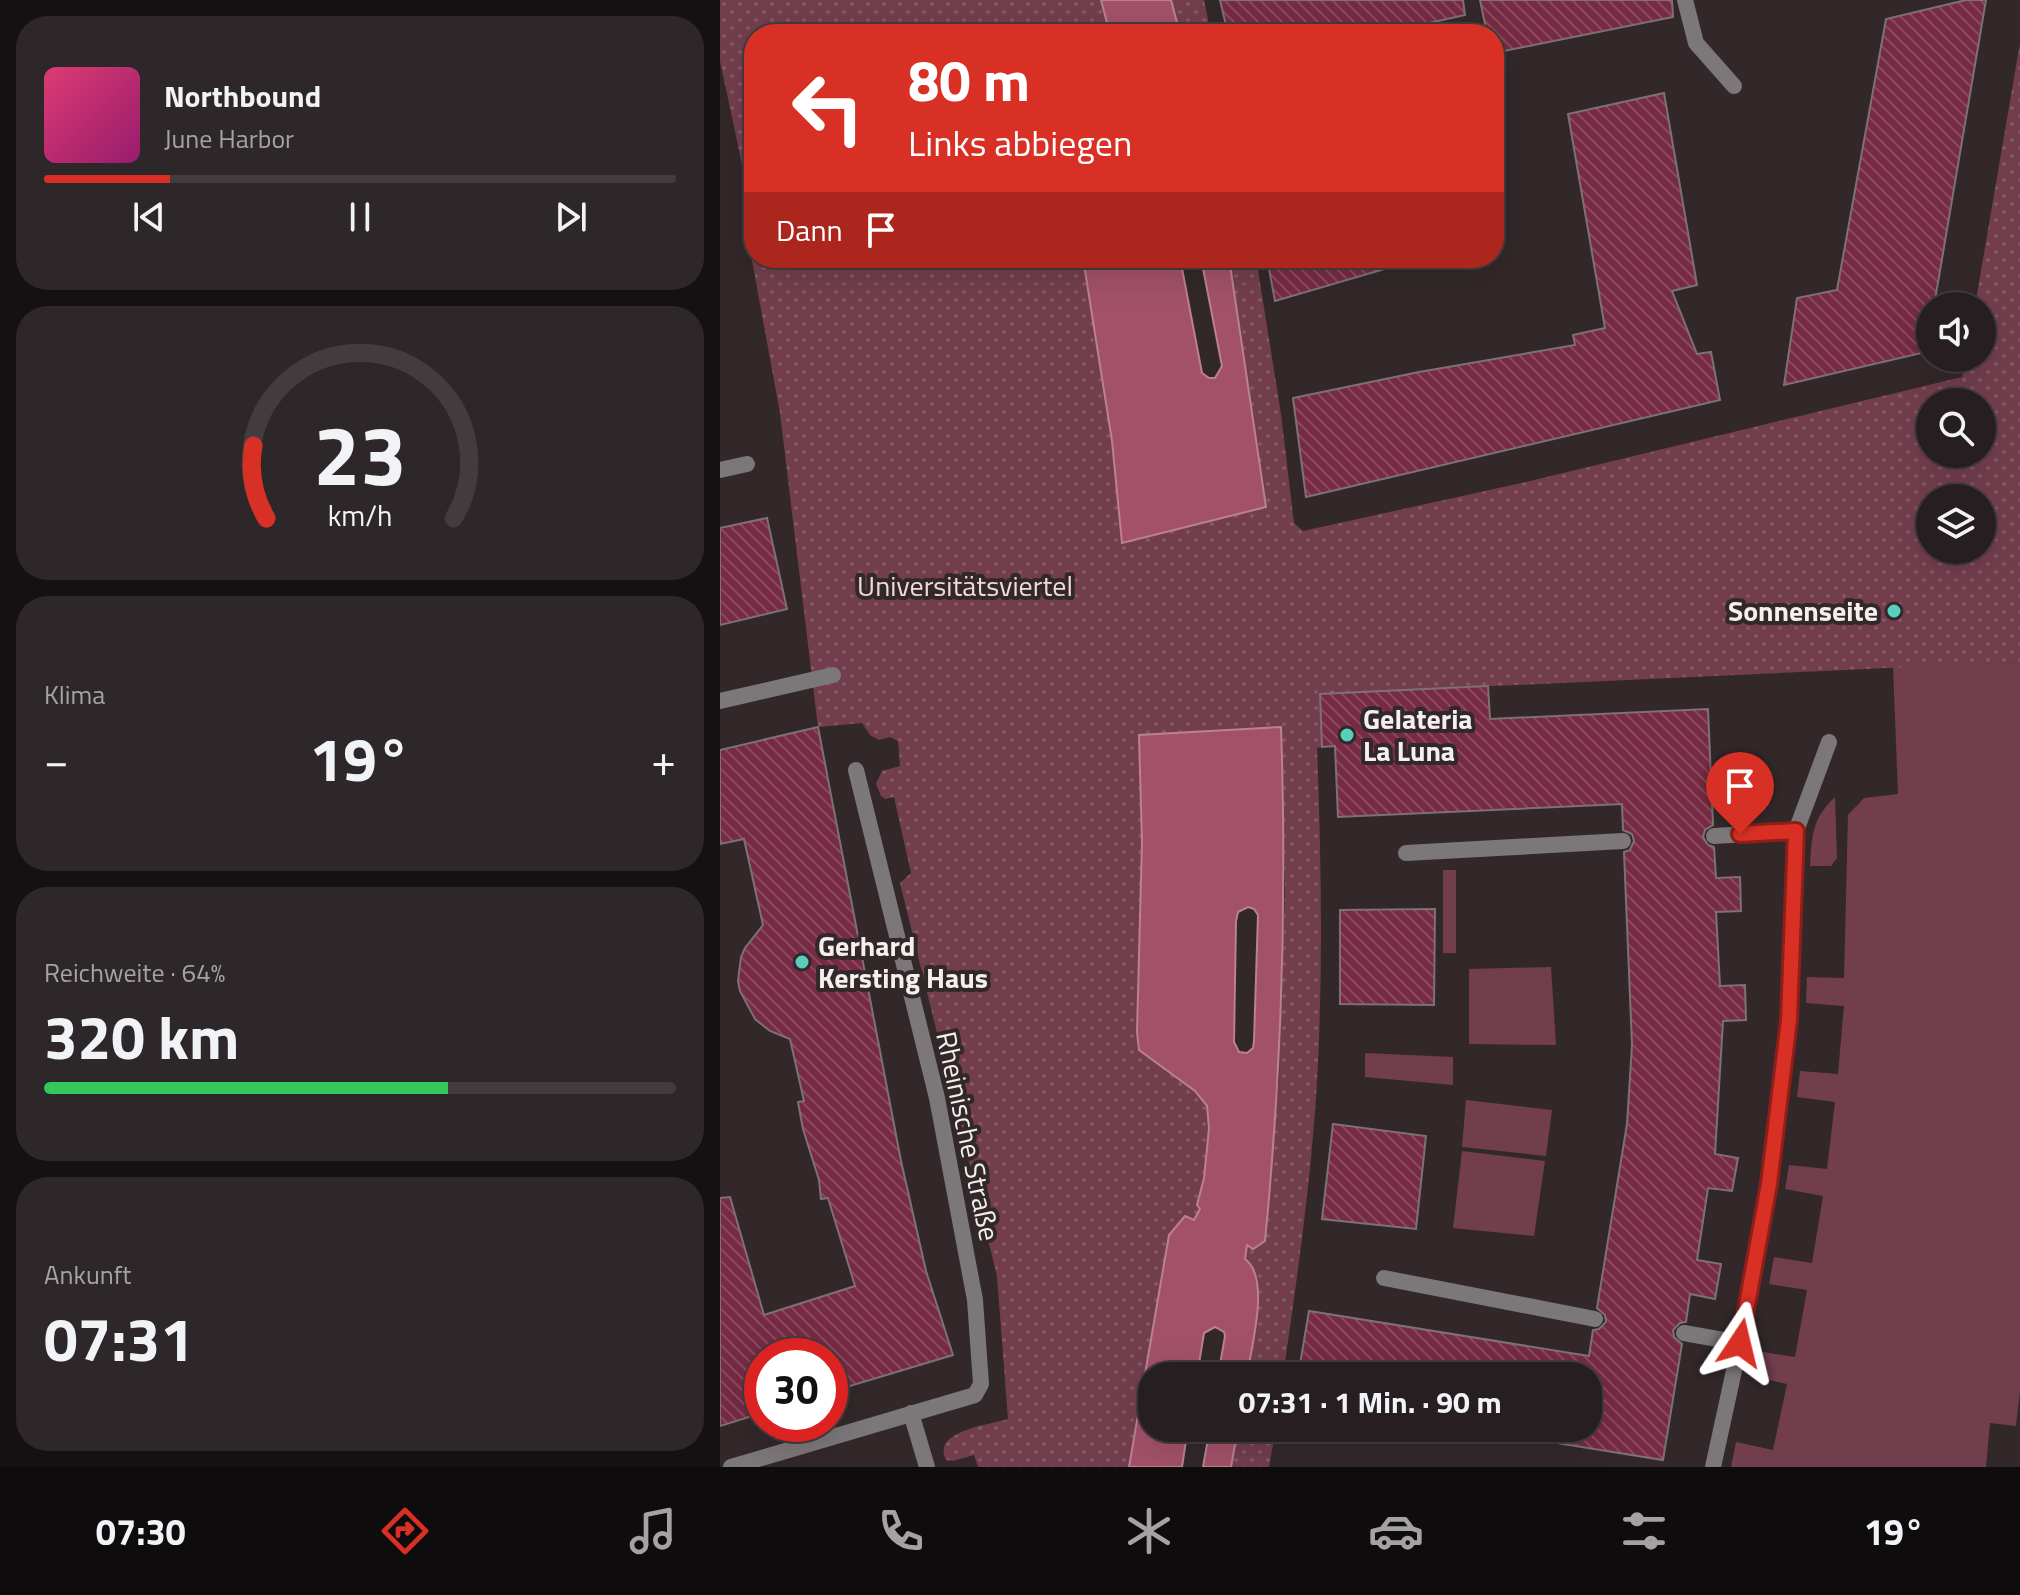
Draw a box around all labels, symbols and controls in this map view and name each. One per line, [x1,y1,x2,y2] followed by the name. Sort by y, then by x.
[908,38,1030,123] text: 80 m
[776,56,880,160] icon: left
[164,73,321,119] text: Northbound
[908,115,1132,170] text: Links abbiegen
[164,119,294,158] text: June Harbor
[127,195,171,239] icon: previous
[338,195,382,239] icon: pause
[549,195,593,239] icon: next
[776,207,843,253] text: Dann
[859,208,903,252] icon: arrive
[1916,292,1996,564] map controls
[1916,292,1996,372] button: sound
[1916,388,1996,468] button: search
[313,391,407,517] text: 23
[1916,484,1996,564] button: layers
[328,494,392,537] text: km/h
[857,564,1073,607] park label: Universitätsviertel
[1728,589,1878,632] place label: Sonnenseite
[1885,602,1903,620] marker: Sonnenseite
[44,675,105,714] text: Klima
[1363,697,1473,772] place label: Gelateria La Luna
[310,713,410,804] text: 19°
[44,726,69,793] text: −
[651,726,676,793] text: +
[1338,726,1356,744] marker: Gelateria La Luna
[1706,752,1774,834] pin
[1718,764,1762,808] icon: arrive
[818,924,988,999] place label: Gerhard Kersting Haus
[44,953,225,992] text: Reichweite · 64%
[793,953,811,971] marker: Gerhard Kersting Haus
[44,991,239,1082] text: 320 km
[925,1027,1012,1245] street label: Rheinische Straße
[44,1255,131,1294] text: Ankunft
[44,1293,194,1384] text: 07:31
[1698,1301,1782,1385] position arrow
[744,1338,848,1442] speed limit sign: 30
[1238,1379,1502,1425] text: 07:31 · 1 Min. · 90 m
[377,1503,433,1559] icon: directions
[625,1503,681,1559] icon: music
[873,1503,929,1559] icon: phone
[1121,1503,1177,1559] icon: climate
[1368,1503,1424,1559] icon: car
[1616,1503,1672,1559] icon: filters
[96,1504,186,1559] text: 07:30
[1864,1504,1924,1559] text: 19°

